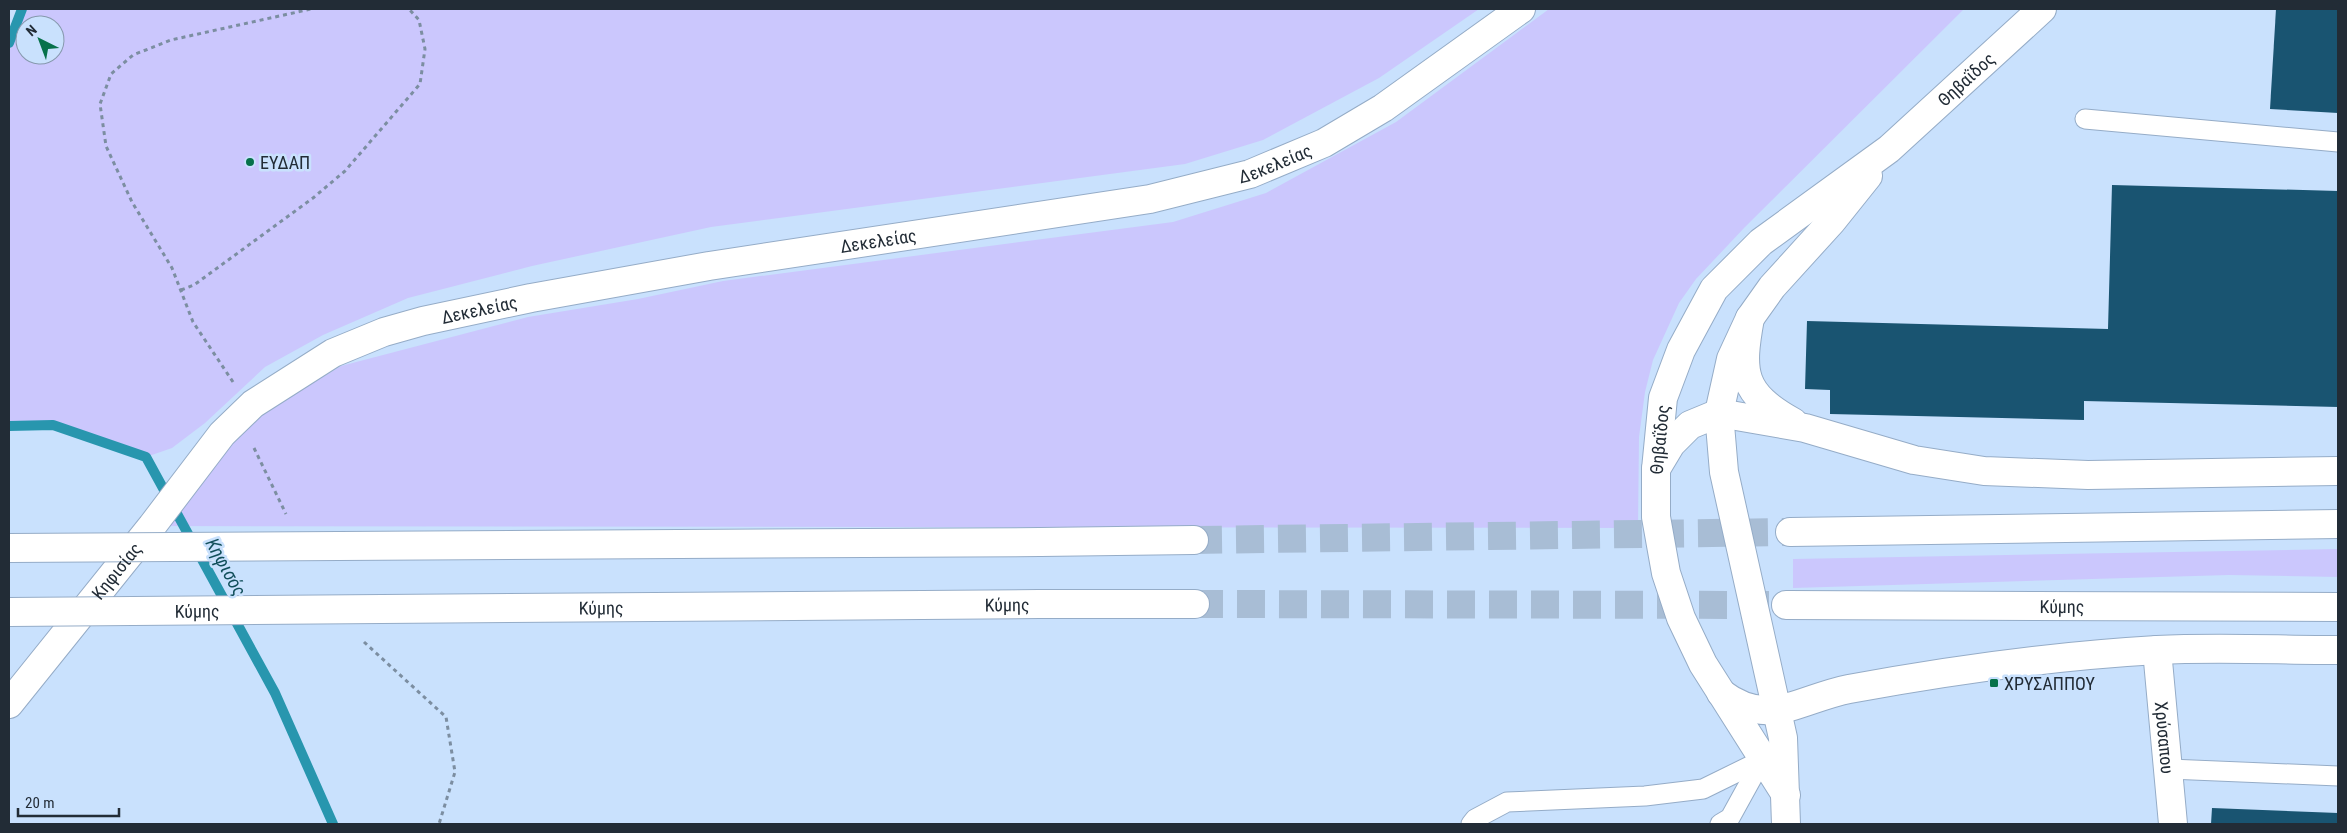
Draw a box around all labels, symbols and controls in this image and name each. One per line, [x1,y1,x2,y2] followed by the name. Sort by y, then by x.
[15,15,65,65] north arrow
[23,22,40,39] text: N
[1933,47,1999,110] street label: Θηβαΐδος
[1236,139,1314,187] street label: Δεκελείας
[260,152,310,173] place label: ΕΥΔΑΠ
[244,156,256,168] marker: ΕΥΔΑΠ
[839,224,918,256] street label: Δεκελείας
[439,291,519,327] street label: Δεκελείας
[1645,404,1673,475] street label: Θηβαΐδος
[201,534,251,600] water label: Κηφισός
[87,538,145,603] street label: Κηφισίας
[985,594,1029,615] street label: Κύμης
[2040,595,2084,617] street label: Κύμης
[579,597,623,618] street label: Κύμης
[175,600,219,621] street label: Κύμης
[2004,673,2096,694] place label: ΧΡΥΣΑΠΠΟΥ
[1988,677,2000,689] marker: ΧΡΥΣΑΠΠΟΥ
[2151,701,2179,775] street label: Χρύσαπου
[18,786,119,818] scale bar
[25,794,55,812] text: 20 m

